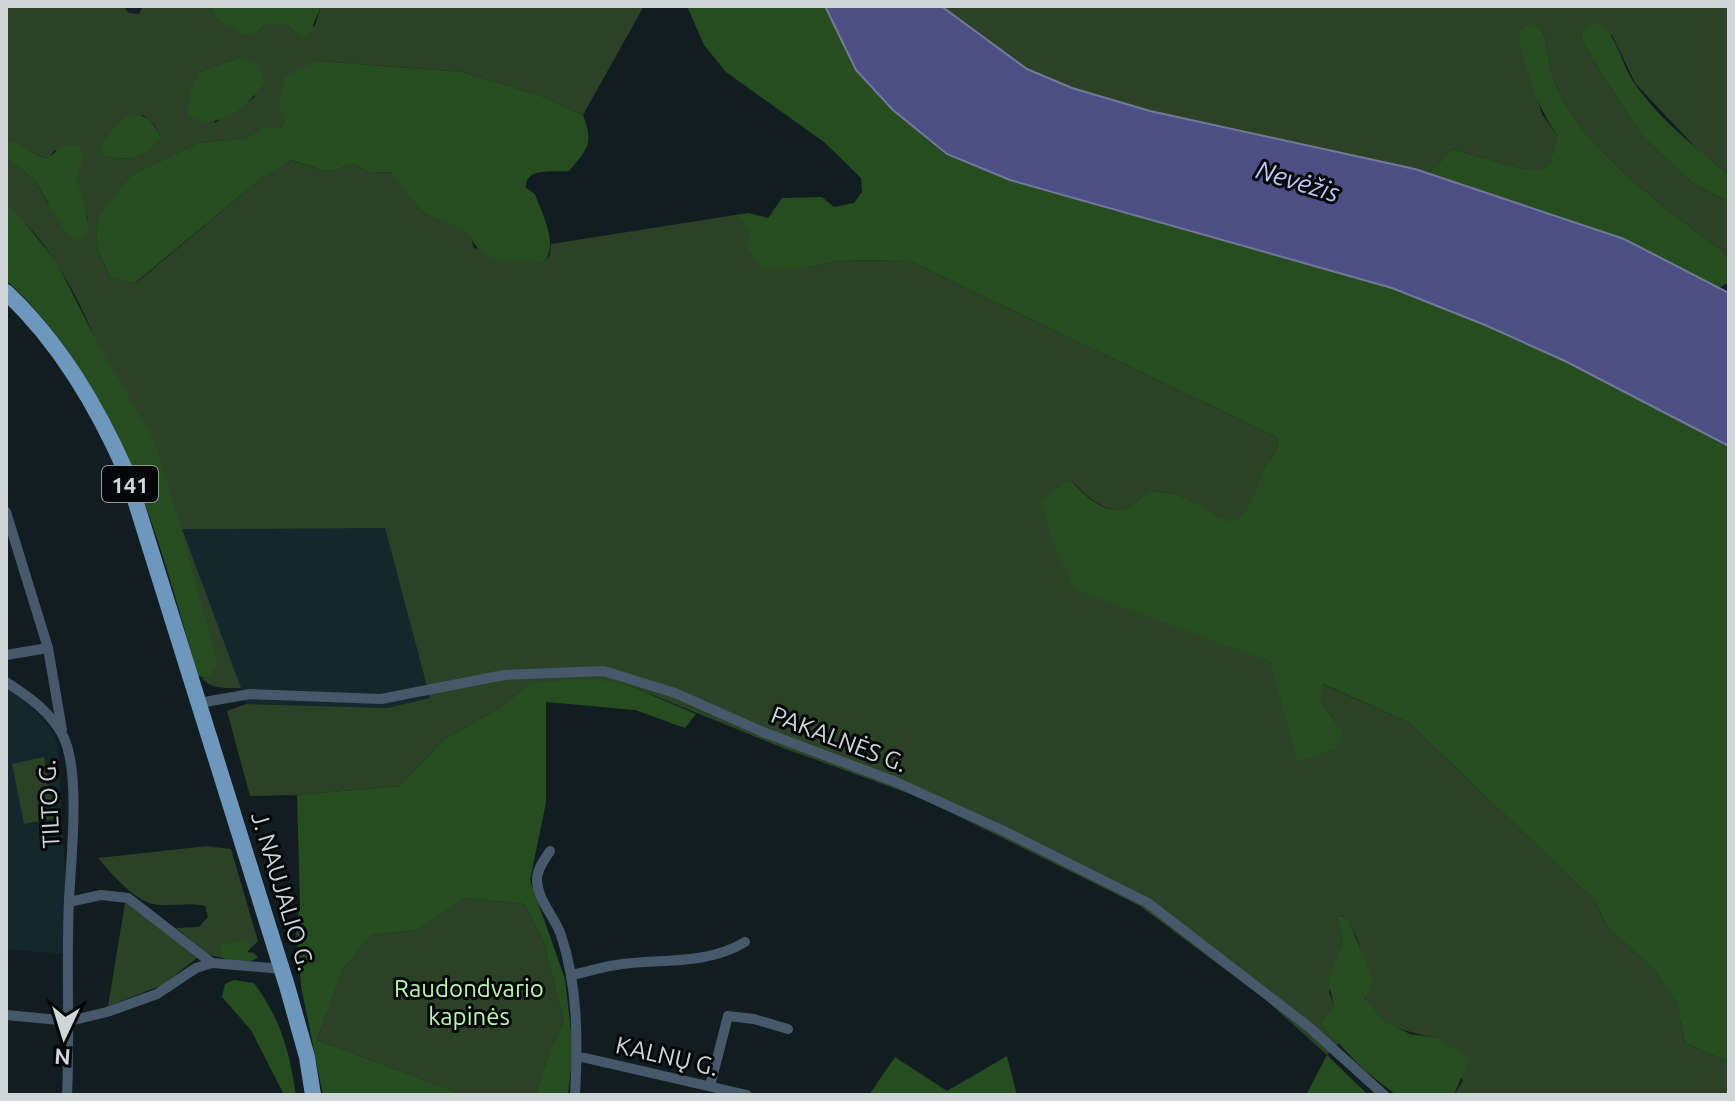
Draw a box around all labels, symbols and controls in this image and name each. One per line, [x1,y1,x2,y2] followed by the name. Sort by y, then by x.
[1253,155,1343,207] water label: Nevėžis
[102,466,158,502] road number: 141
[767,701,911,777] street label: PAKALNĖS G.
[33,759,65,849] street label: TILTO G.
[246,808,320,974] street label: J. NAUJALIO G.
[394,975,544,1030] park label: Raudondvario kapinės
[24,997,104,1077] north arrow
[613,1031,721,1081] street label: KALNŲ G.
[54,1044,72,1070] text: N

